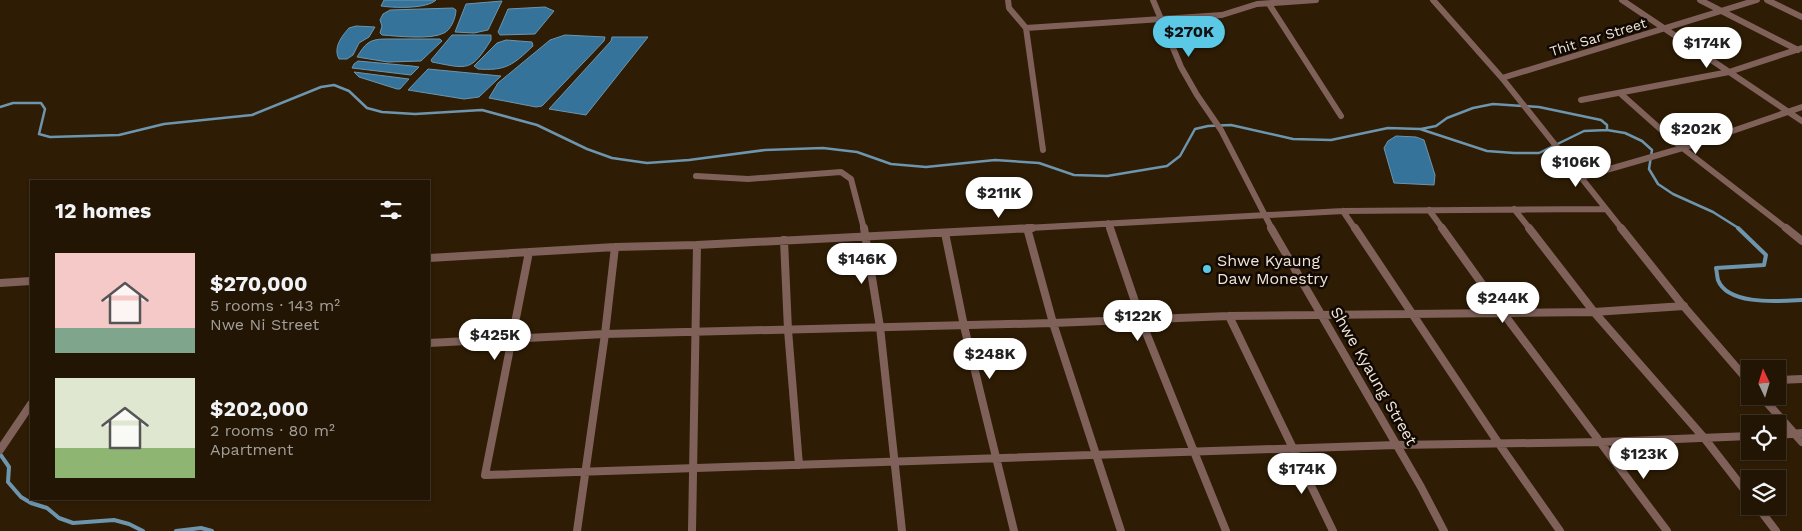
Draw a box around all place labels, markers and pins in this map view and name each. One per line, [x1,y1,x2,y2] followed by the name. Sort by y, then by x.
[1154,15,1224,58] pin: $270K
[1672,27,1742,69] pin: $174K
[1661,112,1731,155] pin: $202K
[1541,146,1611,188] pin: $106K
[964,176,1034,219] pin: $211K
[827,242,897,285] pin: $146K
[1217,251,1329,288] place label: Shwe Kyaung Daw Monestry
[1201,263,1213,275] marker: Shwe Kyaung Daw Monestry
[1468,282,1538,324] pin: $244K
[1103,300,1173,342] pin: $122K
[460,318,530,361] pin: $425K
[955,338,1025,380] pin: $248K
[1609,438,1679,480] pin: $123K
[1267,452,1337,495] pin: $174K

